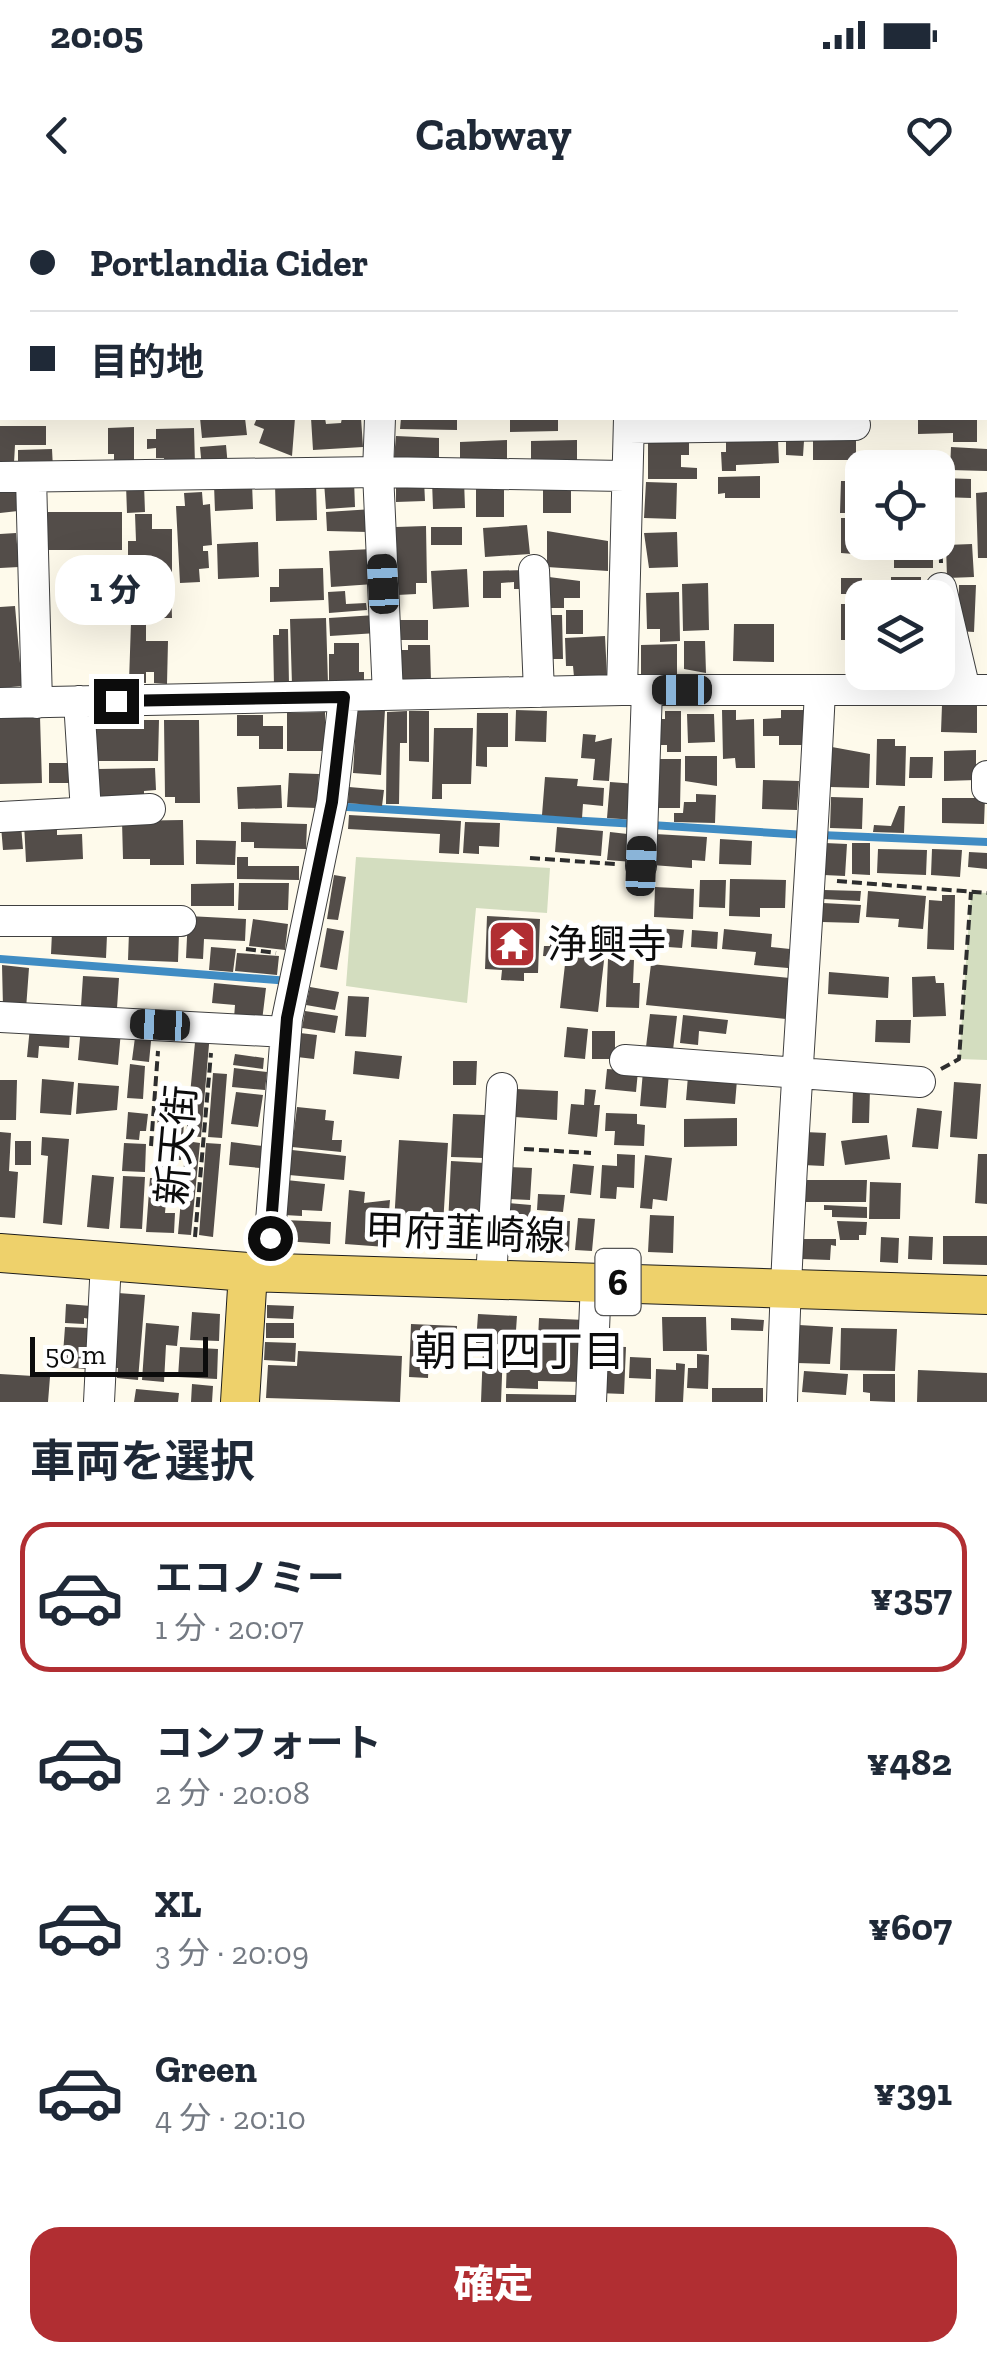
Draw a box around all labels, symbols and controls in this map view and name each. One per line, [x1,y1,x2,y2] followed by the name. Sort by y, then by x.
[50,12,143,58] text: 20:05
[30,108,85,163] icon: back
[415,108,572,162] text: Cabway
[902,108,957,163] icon: heart
[90,240,368,286] text: Portlandia Cider
[90,339,204,385] text: 目的地
[845,450,955,690] map controls
[845,450,955,560] button: locate
[366,553,400,615] car
[56,556,176,626] callout: 1 分
[90,571,140,609] text: 1 分
[845,580,955,690] button: layers
[652,675,712,705] car
[94,679,139,724] route end
[625,835,657,897] car
[486,918,538,970] temple icon: 浄興寺
[547,920,667,968] place label: 浄興寺
[129,1008,191,1042] car
[147,1083,205,1207] street label: 新天街
[364,1206,566,1260] street label: 甲府韮崎線
[248,1216,293,1261] route start
[596,1249,640,1315] road number: 6
[415,1326,625,1377] district label: 朝日四丁目
[30,1332,208,1376] scale bar
[45,1338,106,1371] text: 50 m
[30,1435,255,1489] text: 車両を選択
[35,1552,125,1642] icon: car
[155,1555,345,1601] text: エコノミー
[870,1574,952,1620] text: ¥357
[155,1609,304,1647] text: 1 分 · 20:07
[35,1717,125,1807] icon: car
[155,1720,382,1766] text: コンフォート
[867,1739,952,1785] text: ¥482
[155,1774,310,1812] text: 2 分 · 20:08
[155,1881,202,1927] text: XL
[35,1882,125,1972] icon: car
[868,1904,952,1950] text: ¥607
[155,1934,309,1972] text: 3 分 · 20:09
[155,2046,257,2092] text: Green
[35,2047,125,2137] icon: car
[873,2069,952,2115] text: ¥391
[155,2099,306,2137] text: 4 分 · 20:10
[30,2227,957,2342] button: 確定

